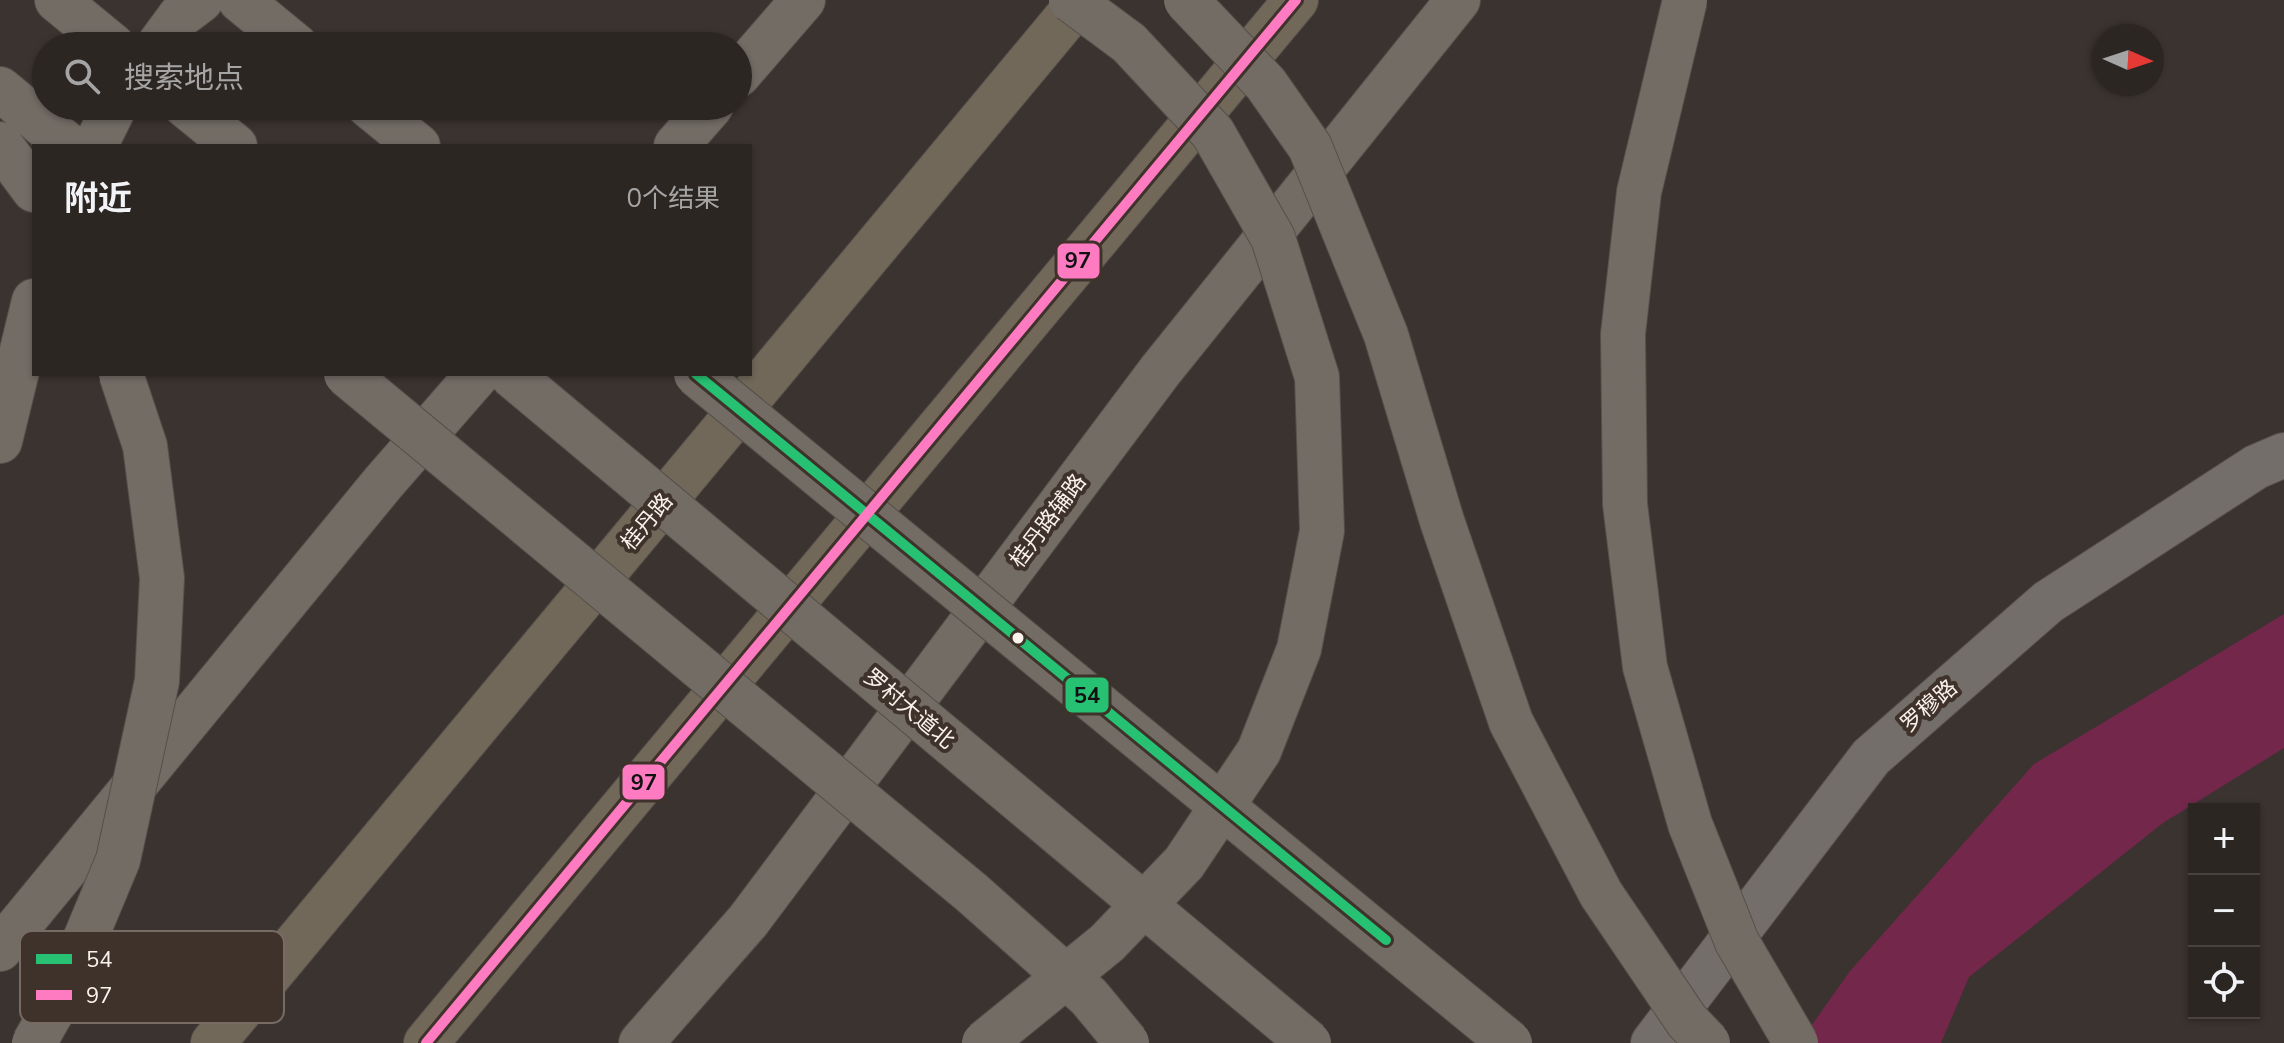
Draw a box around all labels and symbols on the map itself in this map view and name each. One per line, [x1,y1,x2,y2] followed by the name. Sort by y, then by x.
[2092,24,2164,96] north arrow
[1056,242,1101,280] line badge: 97
[1065,246,1091,276] text: 97
[1003,468,1093,574] street label: 桂丹路辅路
[614,487,680,557] street label: 桂丹路
[1010,630,1026,646] unlabelled marker
[857,662,961,756] street label: 罗村大道北
[1894,673,1964,739] street label: 罗穆路
[1064,676,1110,714] line badge: 54
[1074,681,1100,711] text: 54
[621,763,666,801] line badge: 97
[631,768,657,798] text: 97
[20,931,284,1023] legend
[86,945,112,975] text: 54
[86,981,112,1011] text: 97

